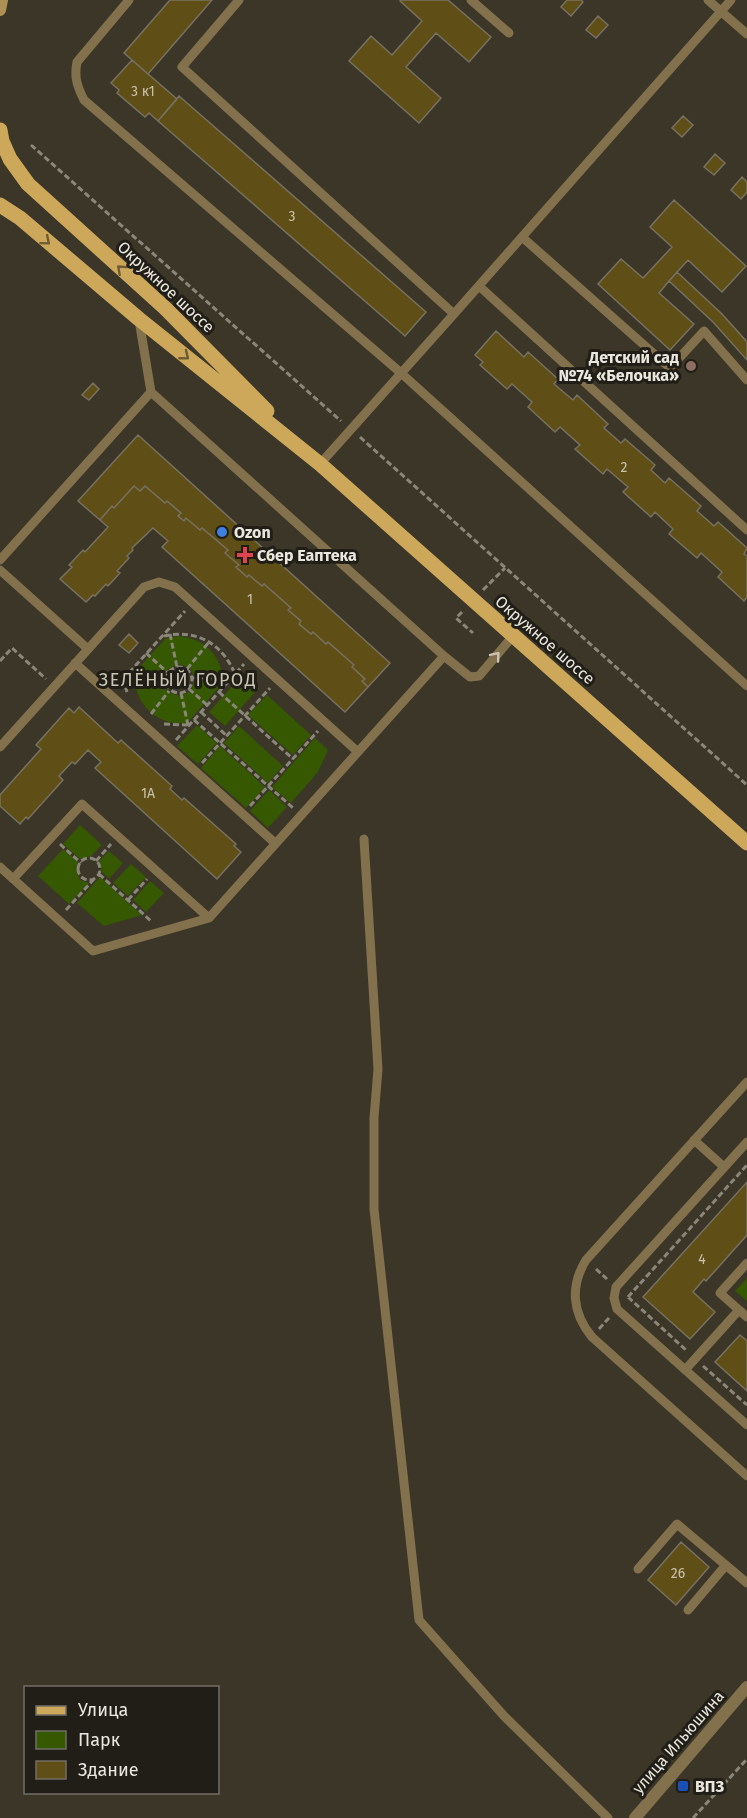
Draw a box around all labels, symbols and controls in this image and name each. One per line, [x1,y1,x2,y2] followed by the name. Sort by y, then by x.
[131,83,155,100] house number: 3 к1
[289,208,296,225] house number: 3
[39,233,50,244] one-way arrow
[114,237,218,337] street label: Окружное шоссе
[117,265,128,276] one-way arrow
[178,348,189,359] one-way arrow
[559,348,679,385] place label: Детский сад №74 «Белочка»
[684,359,698,373] marker: Детский сад №74 «Белочка»
[621,459,628,476] house number: 2
[234,523,271,542] place label: Ozon
[215,525,229,539] marker: Ozon
[257,546,357,565] place label: Сбер Еаптека
[238,548,252,562] marker: Сбер Еаптека
[247,591,253,608] house number: 1
[491,592,599,688] street label: Окружное шоссе
[489,652,500,663] one-way arrow
[99,669,257,691] district label: ЗЕЛЁНЫЙ ГОРОД
[141,785,155,802] house number: 1А
[698,1251,706,1268] house number: 4
[671,1565,685,1582] house number: 26
[24,1686,219,1794] legend
[628,1687,728,1797] street label: улица Ильюшина
[78,1699,128,1721] text: Улица
[78,1729,121,1751] text: Парк
[78,1759,139,1781] text: Здание
[695,1777,724,1796] place label: ВПЗ
[676,1779,690,1793] marker: ВПЗ

